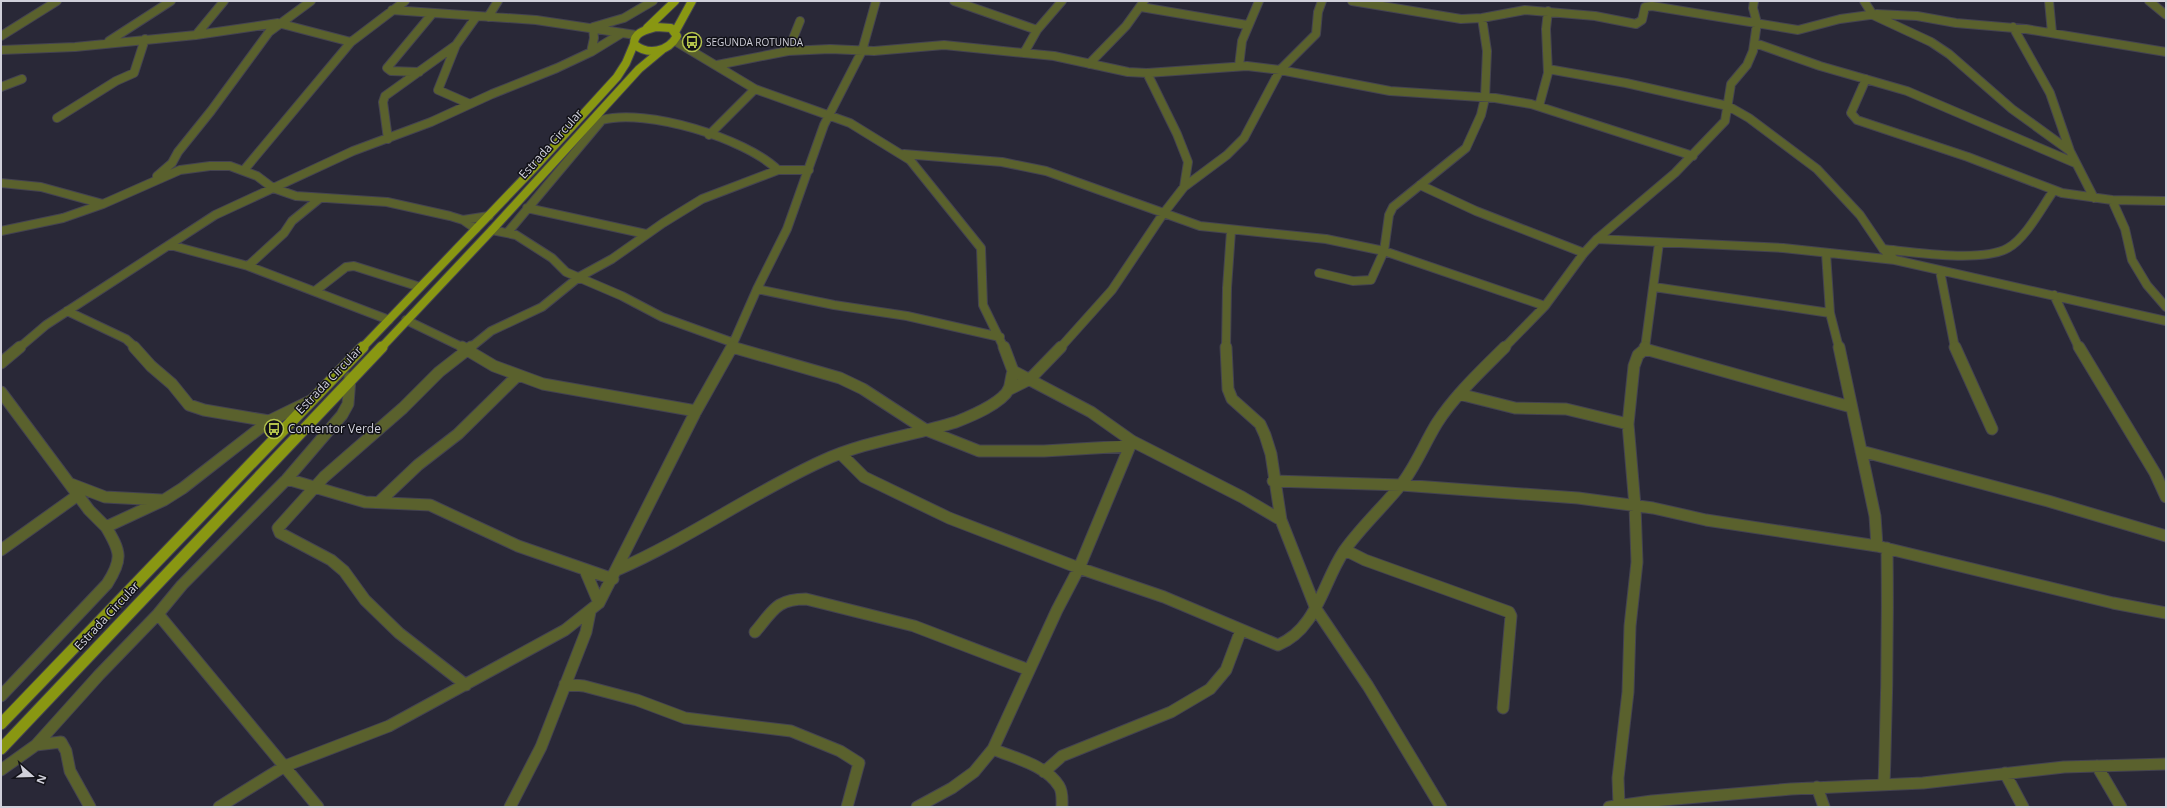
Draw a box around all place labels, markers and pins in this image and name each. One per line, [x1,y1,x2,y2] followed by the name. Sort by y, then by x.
[681,31,703,53] bus stop icon: SEGUNDA ROTUNDA
[706,35,804,49] place label: SEGUNDA ROTUNDA
[263,418,285,440] bus stop icon: Contentor Verde
[288,420,381,437] place label: Contentor Verde

